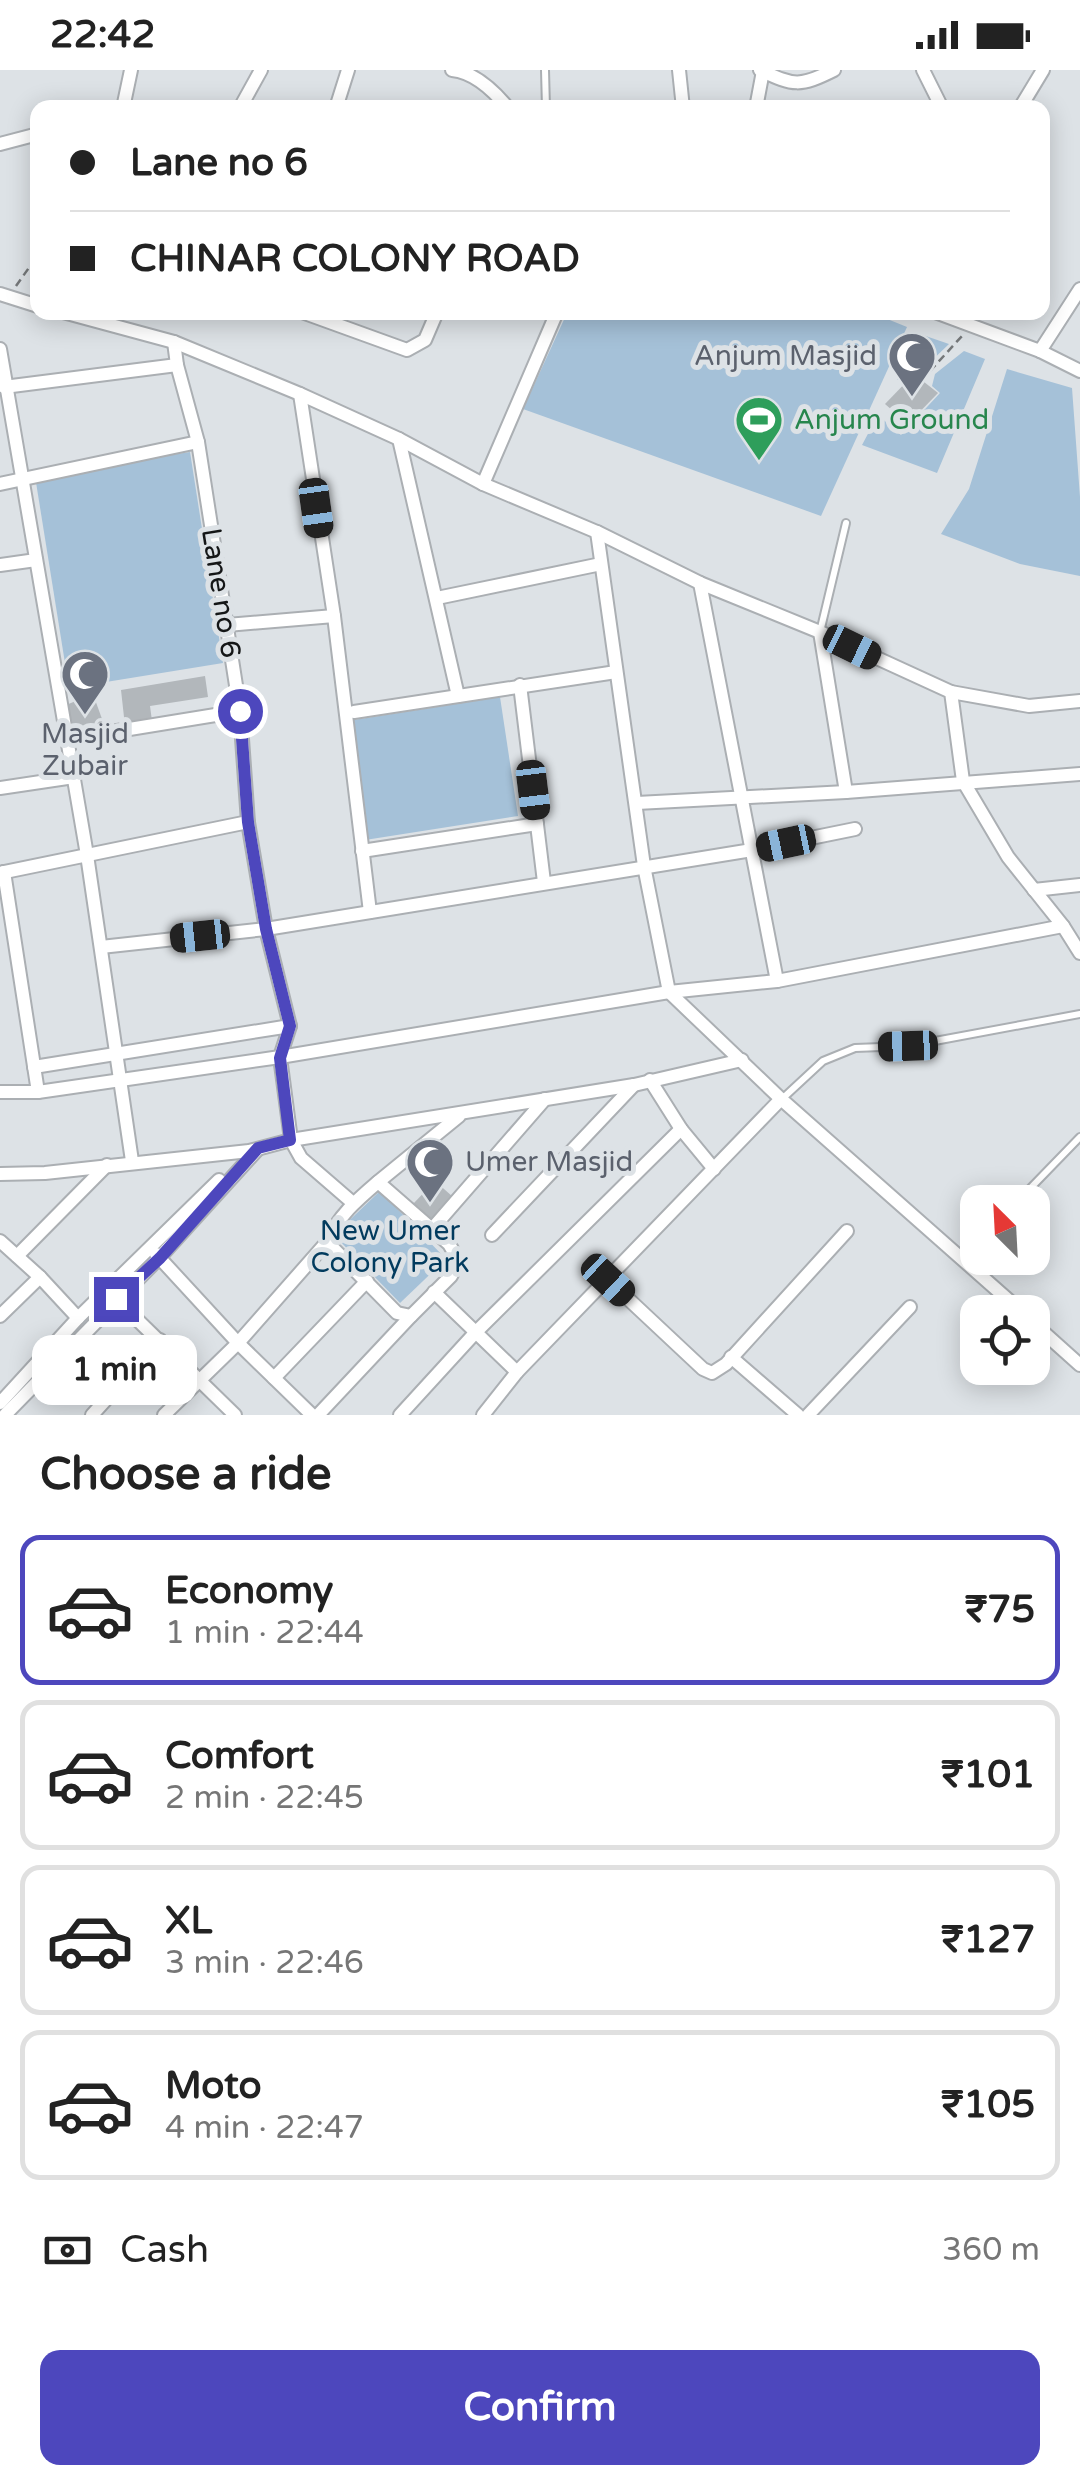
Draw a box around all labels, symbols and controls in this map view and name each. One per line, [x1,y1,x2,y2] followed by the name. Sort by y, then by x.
[50,12,155,58] text: 22:42
[130,140,308,186] text: Lane no 6
[130,236,580,282] text: CHINAR COLONY ROAD
[886,330,938,398] mosque icon: Anjum Masjid
[694,339,877,373] place label: Anjum Masjid
[733,394,785,462] sports icon: Anjum Ground
[794,403,989,437] place label: Anjum Ground
[297,476,335,540] car
[194,526,248,660] street label: Lane no 6
[818,620,886,674] car
[59,648,111,716] mosque icon: Masjid Zubair
[218,689,263,734] route start
[41,717,129,783] place label: Masjid Zubair
[514,758,552,822] car
[754,822,818,864] car
[169,918,231,954] car
[877,1030,939,1062] car
[404,1136,456,1204] mosque icon: Umer Masjid
[465,1145,633,1179] place label: Umer Masjid
[960,1185,1050,1275] north arrow
[960,1185,1050,1385] map controls
[311,1214,469,1280] park label: New Umer Colony Park
[576,1249,640,1311] car
[94,1277,139,1322] route end
[960,1295,1050,1385] button: locate
[34,1334,198,1404] callout: 1 min
[72,1351,157,1389] text: 1 min
[40,1448,331,1502] text: Choose a ride
[45,1565,135,1655] icon: car
[165,1568,333,1614] text: Economy
[965,1587,1035,1633] text: ₹75
[165,1614,364,1652] text: 1 min · 22:44
[45,1730,135,1820] icon: car
[165,1733,314,1779] text: Comfort
[941,1752,1035,1798] text: ₹101
[165,1779,364,1817] text: 2 min · 22:45
[45,1895,135,1985] icon: car
[165,1898,212,1944] text: XL
[941,1917,1035,1963] text: ₹127
[165,1944,364,1982] text: 3 min · 22:46
[45,2060,135,2150] icon: car
[165,2063,261,2109] text: Moto
[941,2082,1035,2128] text: ₹105
[165,2109,364,2147] text: 4 min · 22:47
[40,2223,95,2278] icon: cash
[120,2227,209,2273] text: Cash
[942,2231,1040,2269] text: 360 m
[40,2350,1040,2465] button: Confirm

